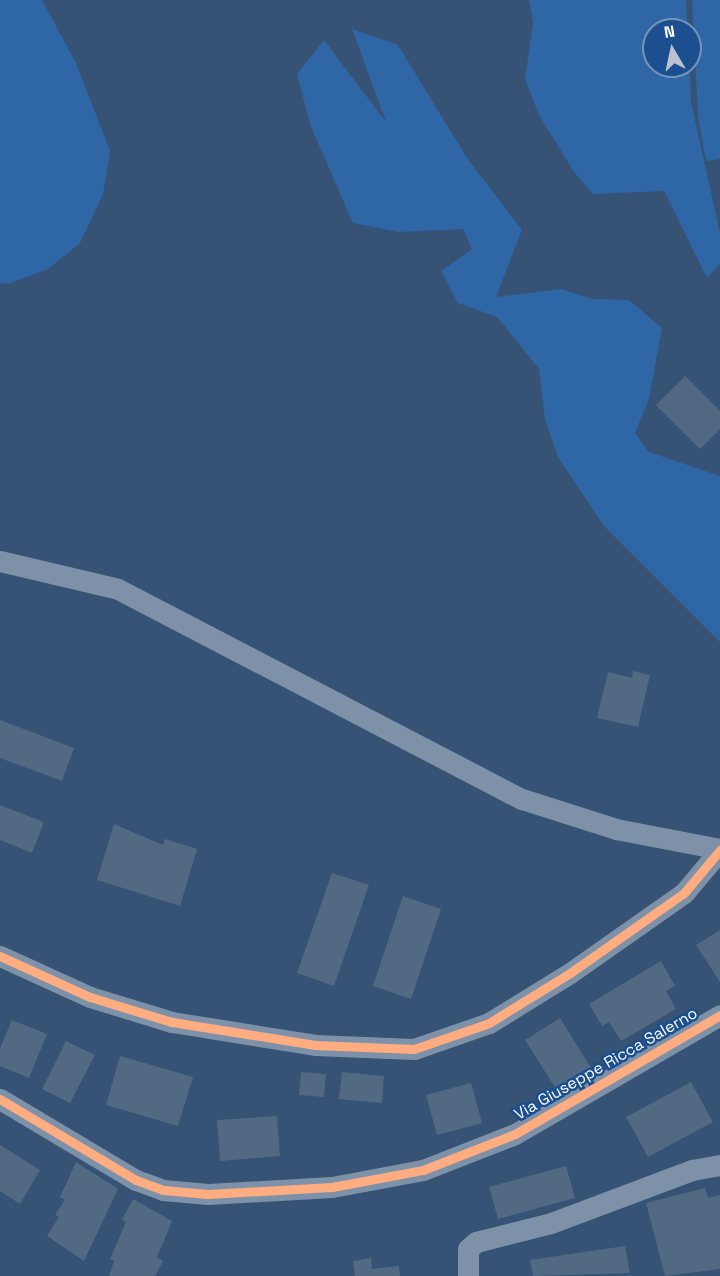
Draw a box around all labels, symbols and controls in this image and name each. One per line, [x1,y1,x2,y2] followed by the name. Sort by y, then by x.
[642,18,702,78] north arrow
[662,20,676,43] text: N
[511,1004,701,1124] street label: Via Giuseppe Ricca Salerno

